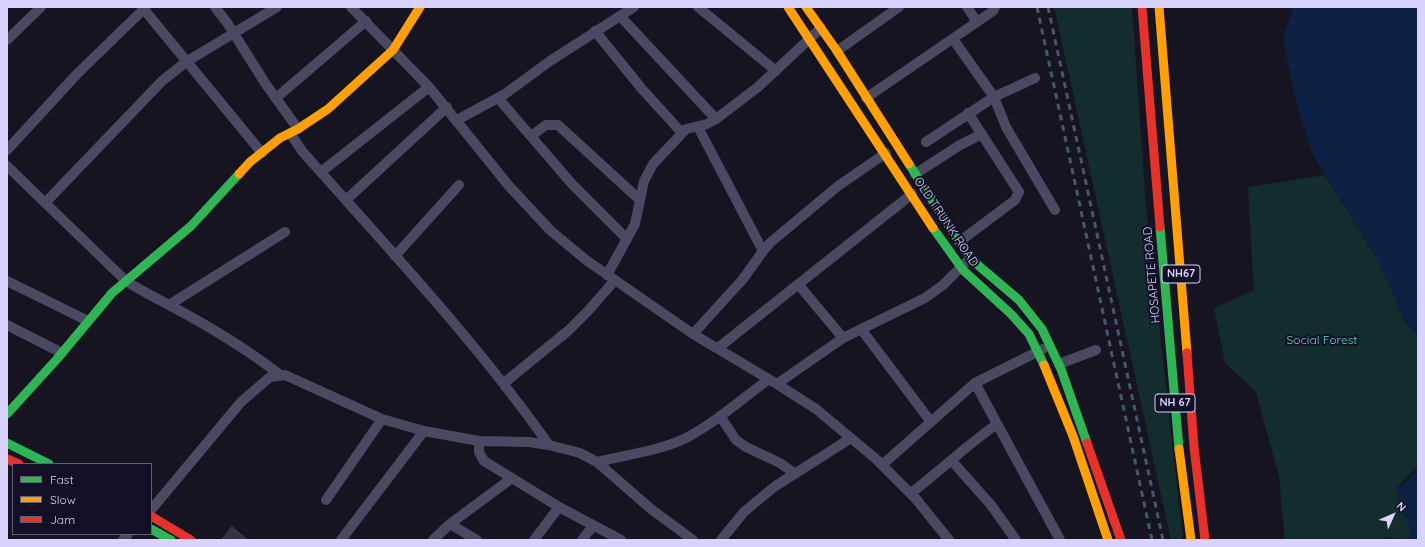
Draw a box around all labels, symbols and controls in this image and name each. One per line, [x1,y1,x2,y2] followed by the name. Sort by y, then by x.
[911,175,981,269] street label: OLD TRUNK ROAD
[1141,226,1163,324] street label: HOSAPETE ROAD
[1162,265,1200,283] road number: NH67
[1287,333,1357,347] park label: Social Forest
[1155,394,1195,412] road number: NH 67
[12,463,152,535] legend
[50,472,74,487] text: Fast
[50,492,76,507] text: Slow
[1373,495,1413,535] north arrow
[1394,499,1409,514] text: N
[50,512,75,527] text: Jam

